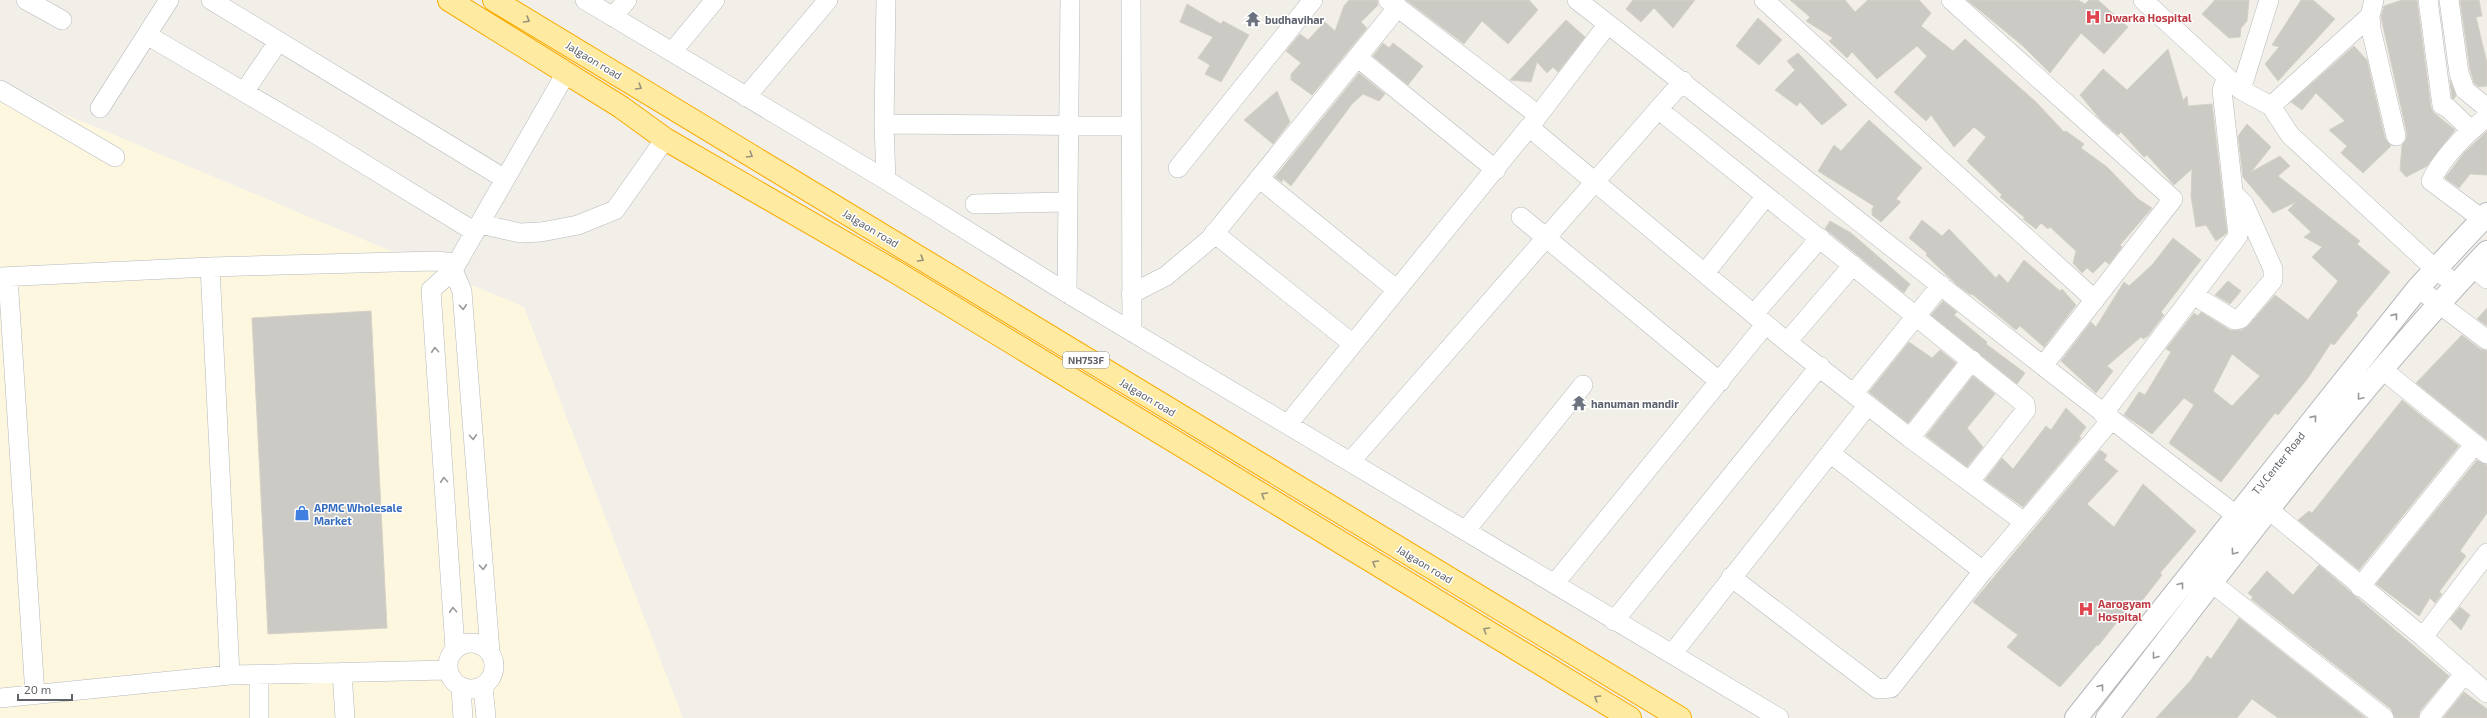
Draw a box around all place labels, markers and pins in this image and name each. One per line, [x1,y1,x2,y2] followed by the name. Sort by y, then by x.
[2084,8,2102,26] hospital icon: Dwarka Hospital
[1244,10,1262,28] temple icon: budhavihar
[2105,11,2192,24] place label: Dwarka Hospital
[1265,13,1325,26] place label: budhavihar
[1570,394,1588,412] temple icon: hanuman mandir
[1591,397,1679,410] place label: hanuman mandir
[314,501,402,527] place label: APMC Wholesale Market
[293,504,311,522] shop icon: APMC Wholesale Market
[2098,597,2151,623] place label: Aarogyam Hospital
[2077,600,2095,618] hospital icon: Aarogyam Hospital

